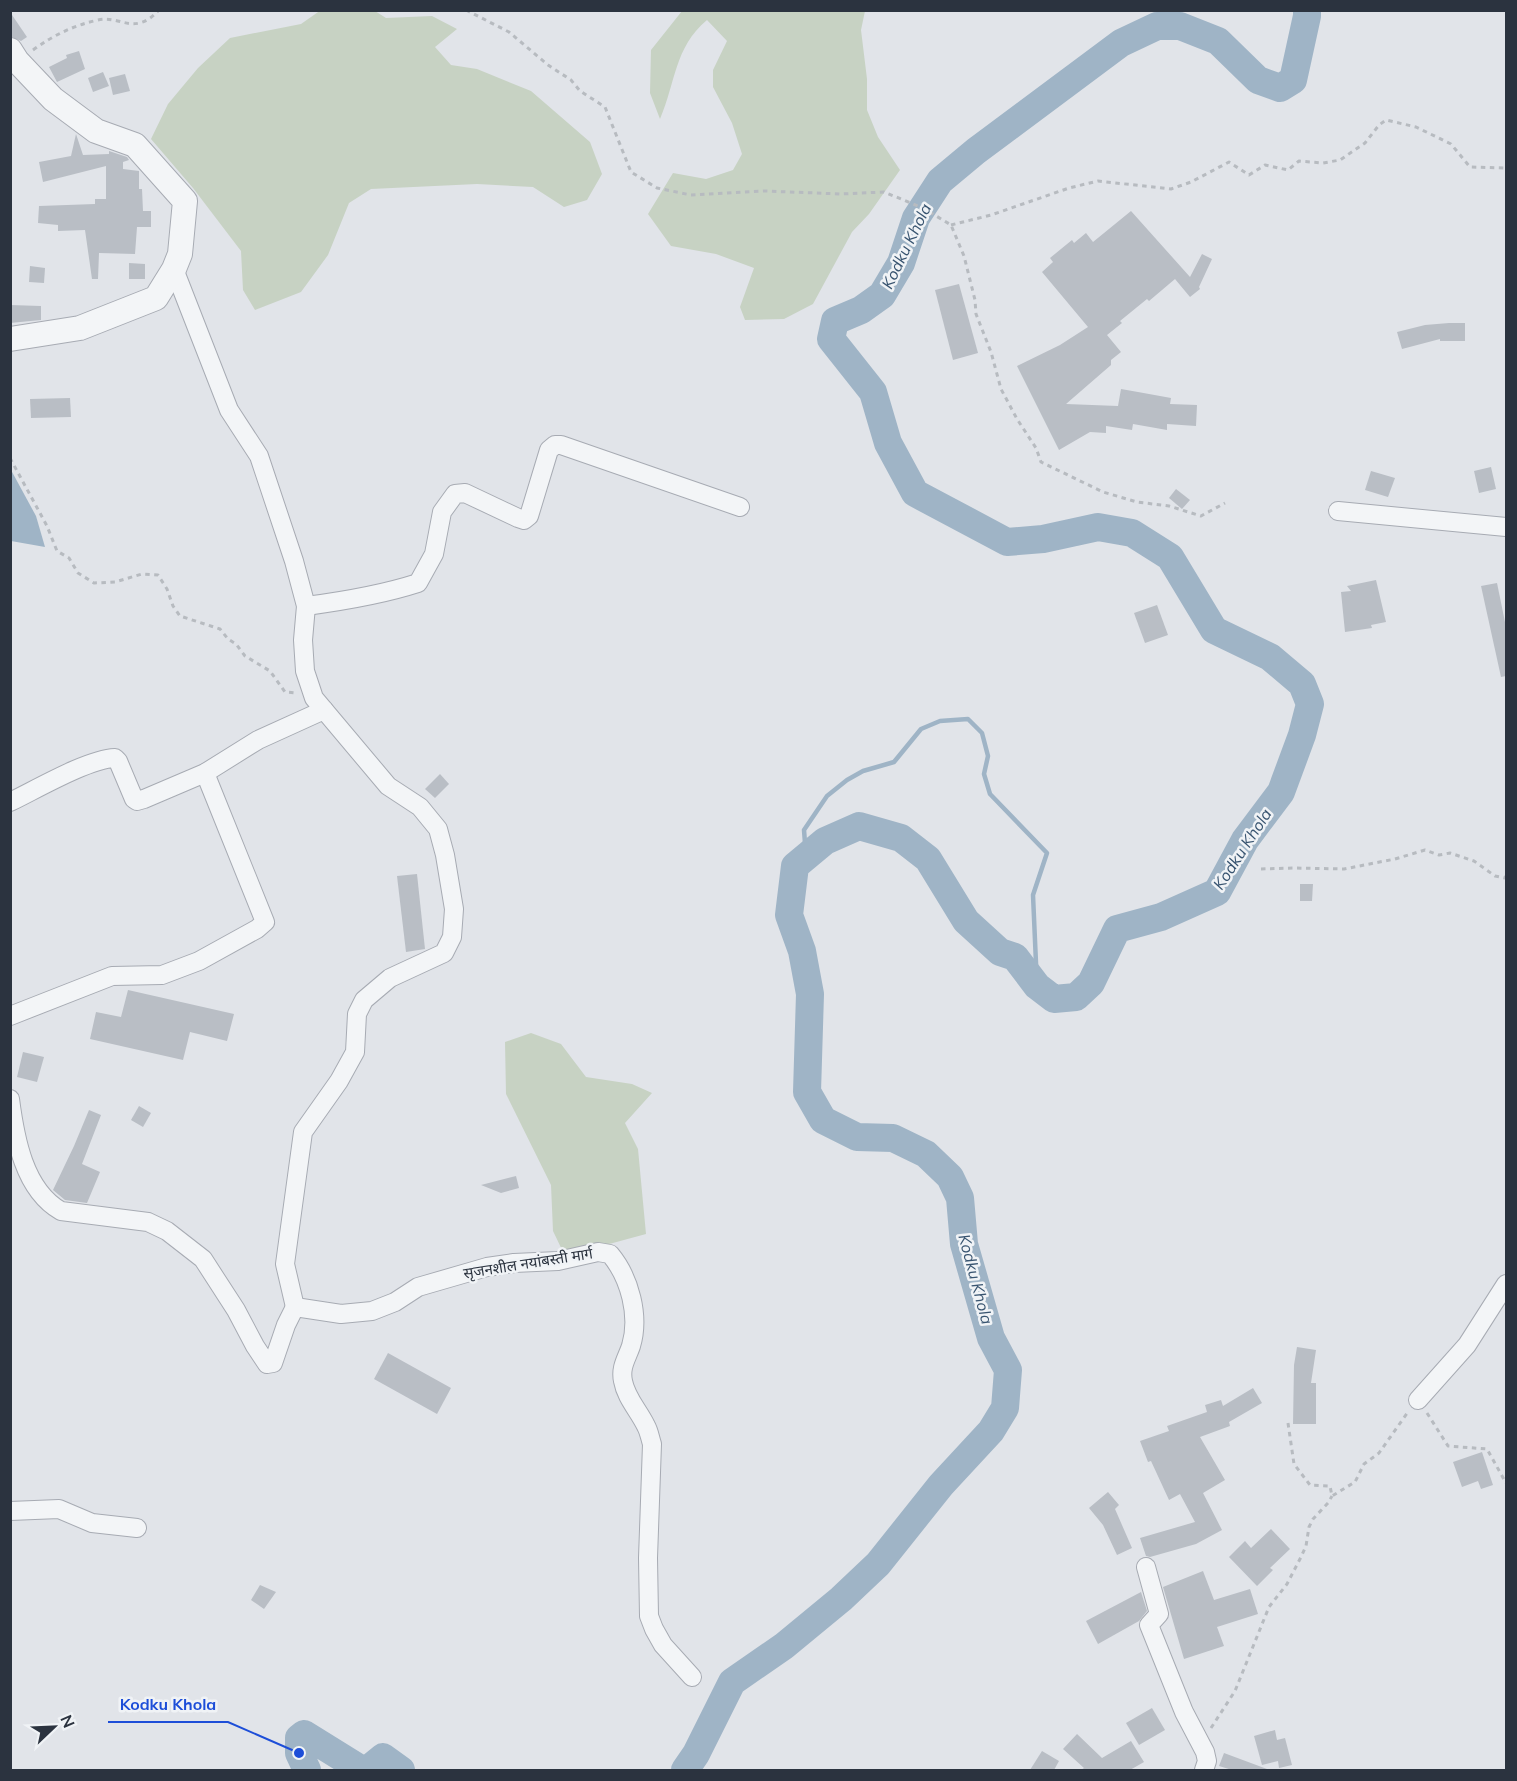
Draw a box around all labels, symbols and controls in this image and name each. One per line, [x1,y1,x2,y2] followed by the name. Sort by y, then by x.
[877,200,935,292] water label: Kodku Khola
[1208,804,1276,893] water label: Kodku Khola
[954,1232,998,1327] water label: Kodku Khola
[462,1243,595,1284] street label: सृजनशील नयांबस्ती मार्ग
[108,1688,228,1722] callout: Kodku Khola
[120,1694,216,1714] text: Kodku Khola
[24,1697,84,1757] north arrow
[56,1712,79,1731] text: N

